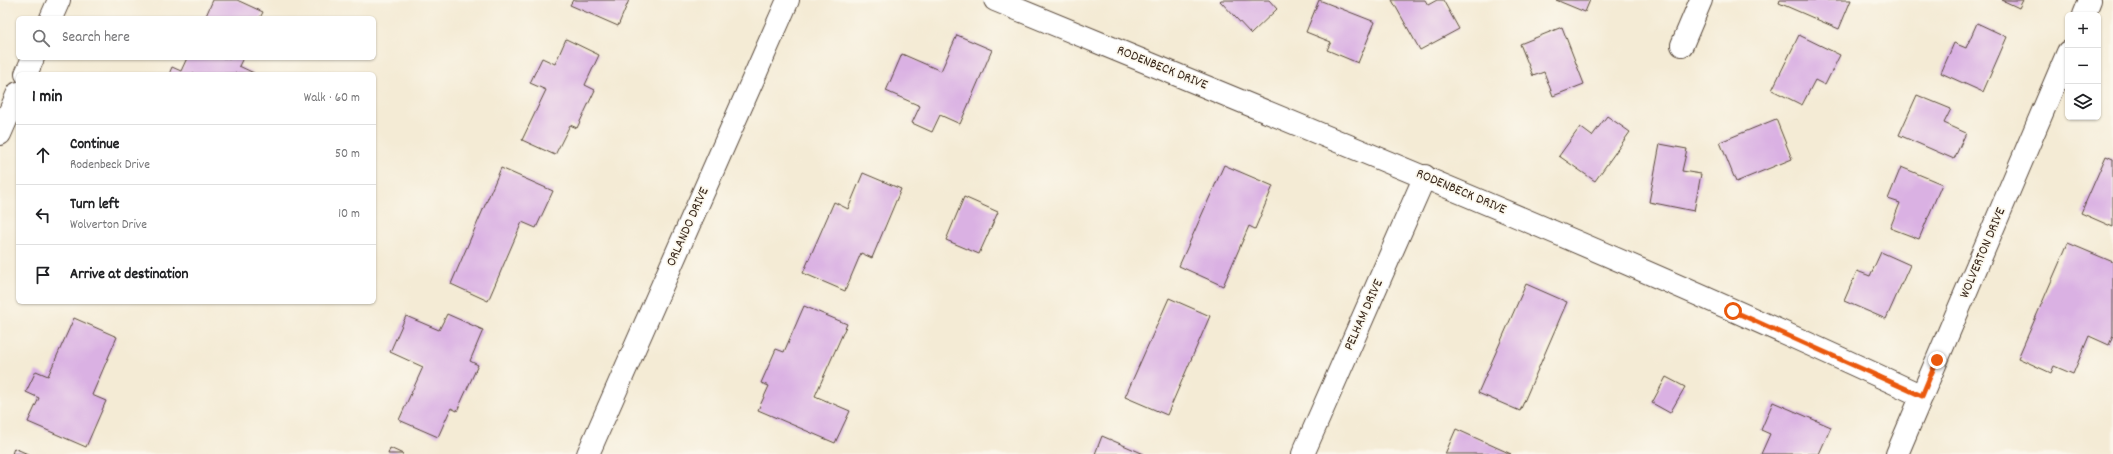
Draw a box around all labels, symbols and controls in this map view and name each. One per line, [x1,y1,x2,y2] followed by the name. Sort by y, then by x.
[2065,12,2101,120] map controls
[2065,12,2101,48] button: +
[16,16,376,60] search box
[30,27,52,49] icon: search
[62,27,130,49] text: Search here
[1114,41,1211,96] street label: RODENBECK DRIVE
[2065,48,2101,84] button: −
[2065,84,2101,120] button: layers
[32,86,62,110] text: 1 min
[304,89,360,108] text: Walk · 60 m
[70,134,119,156] text: Continue
[32,144,54,166] icon: ahead
[335,145,360,164] text: 50 m
[70,156,150,175] text: Rodenbeck Drive
[1413,164,1510,220] street label: RODENBECK DRIVE
[662,183,715,270] street label: ORLANDO DRIVE
[70,194,119,216] text: Turn left
[32,204,54,226] icon: left
[1955,204,2011,302] street label: WOLVERTON DRIVE
[338,205,360,224] text: 10 m
[70,216,147,235] text: Wolverton Drive
[32,264,54,286] icon: arrive
[70,264,188,286] text: Arrive at destination
[1339,276,1389,354] street label: PELHAM DRIVE
[1724,302,1742,320] route start
[1928,351,1946,369] route end

